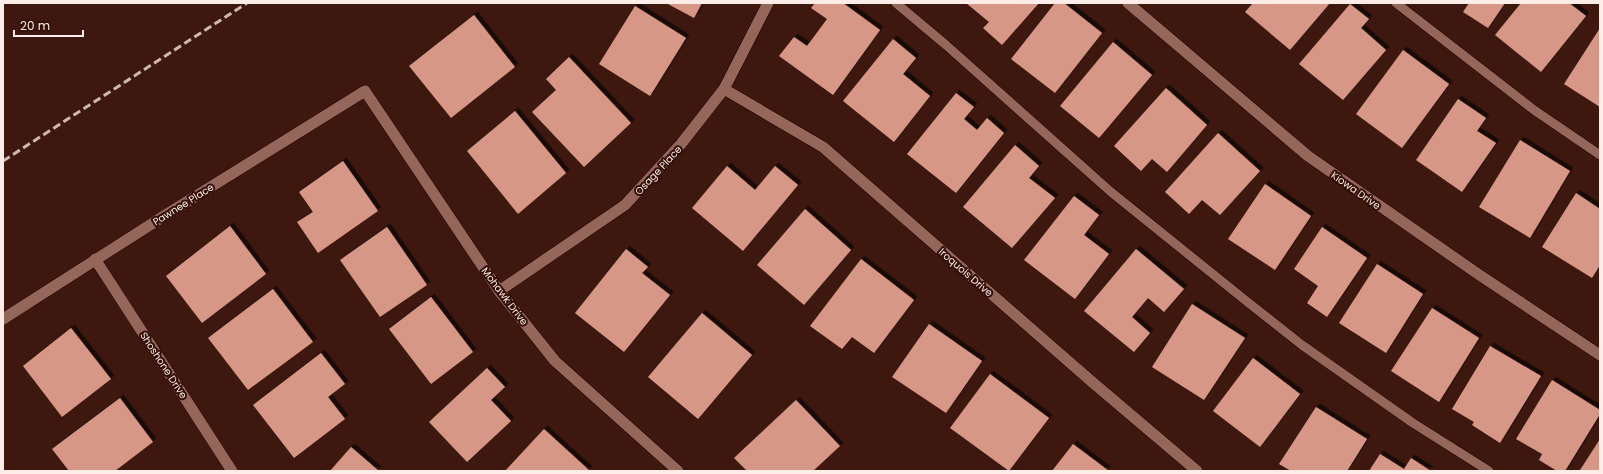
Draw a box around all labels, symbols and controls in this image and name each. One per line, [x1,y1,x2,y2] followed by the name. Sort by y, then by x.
[14,12,83,38] scale bar
[20,17,50,34] text: 20 m
[631,142,685,198] street label: Osage Place
[1328,168,1384,213] street label: Kiowa Drive
[150,180,217,229] street label: Pawnee Place
[935,245,996,300] street label: Iroquois Drive
[478,264,531,328] street label: Mohawk Drive
[136,329,191,402] street label: Shoshone Drive

